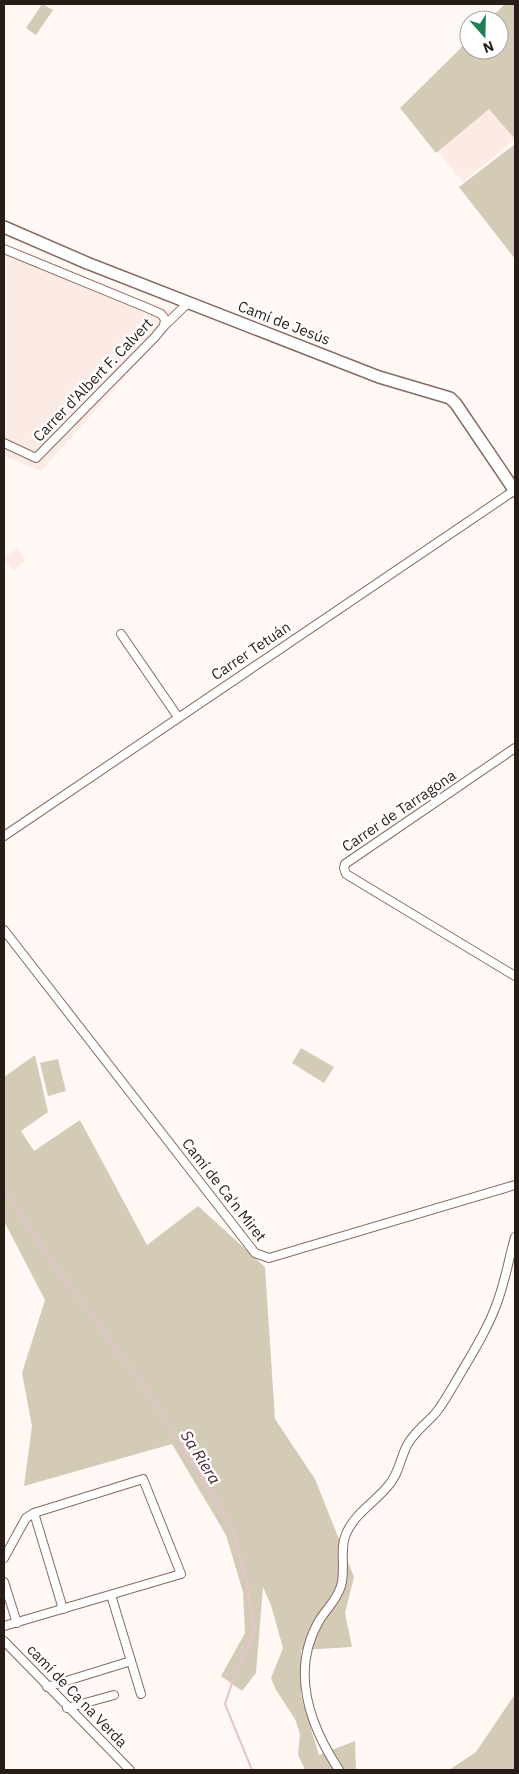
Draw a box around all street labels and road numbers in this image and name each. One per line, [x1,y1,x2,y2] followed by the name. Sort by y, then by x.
[235,296,333,349] street label: Camí de Jesús
[29,314,157,445] street label: Carrer d'Albert F. Calvert
[207,617,294,684] street label: Carrer Tetuán
[338,765,459,856] street label: Carrer de Tarragona
[178,1134,271,1245] street label: Camí de Ca'n Miret
[23,1640,132,1751] street label: camí de Ca na Verda

